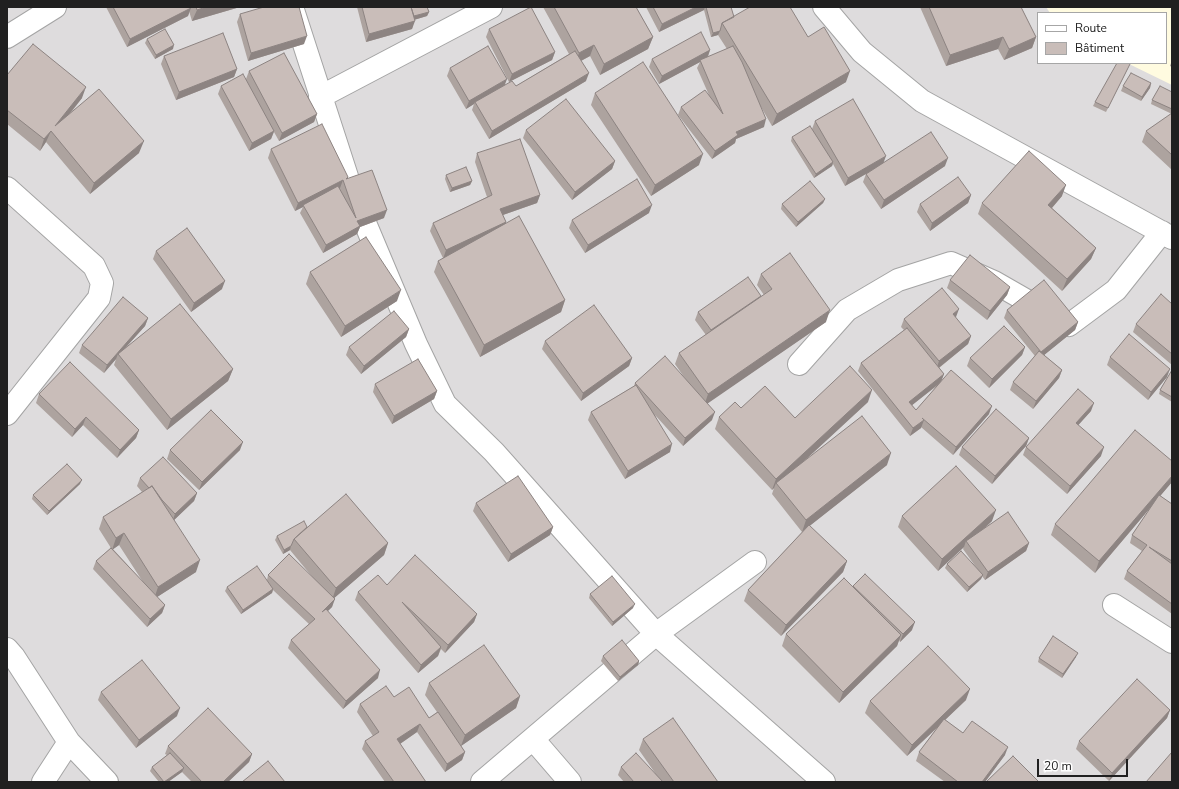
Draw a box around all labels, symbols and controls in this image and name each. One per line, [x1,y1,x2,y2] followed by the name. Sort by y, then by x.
[1037,12,1167,64] legend
[1075,20,1107,36] text: Route
[1075,40,1124,56] text: Bâtiment
[1039,751,1130,777] scale bar
[1044,758,1072,774] text: 20 m

